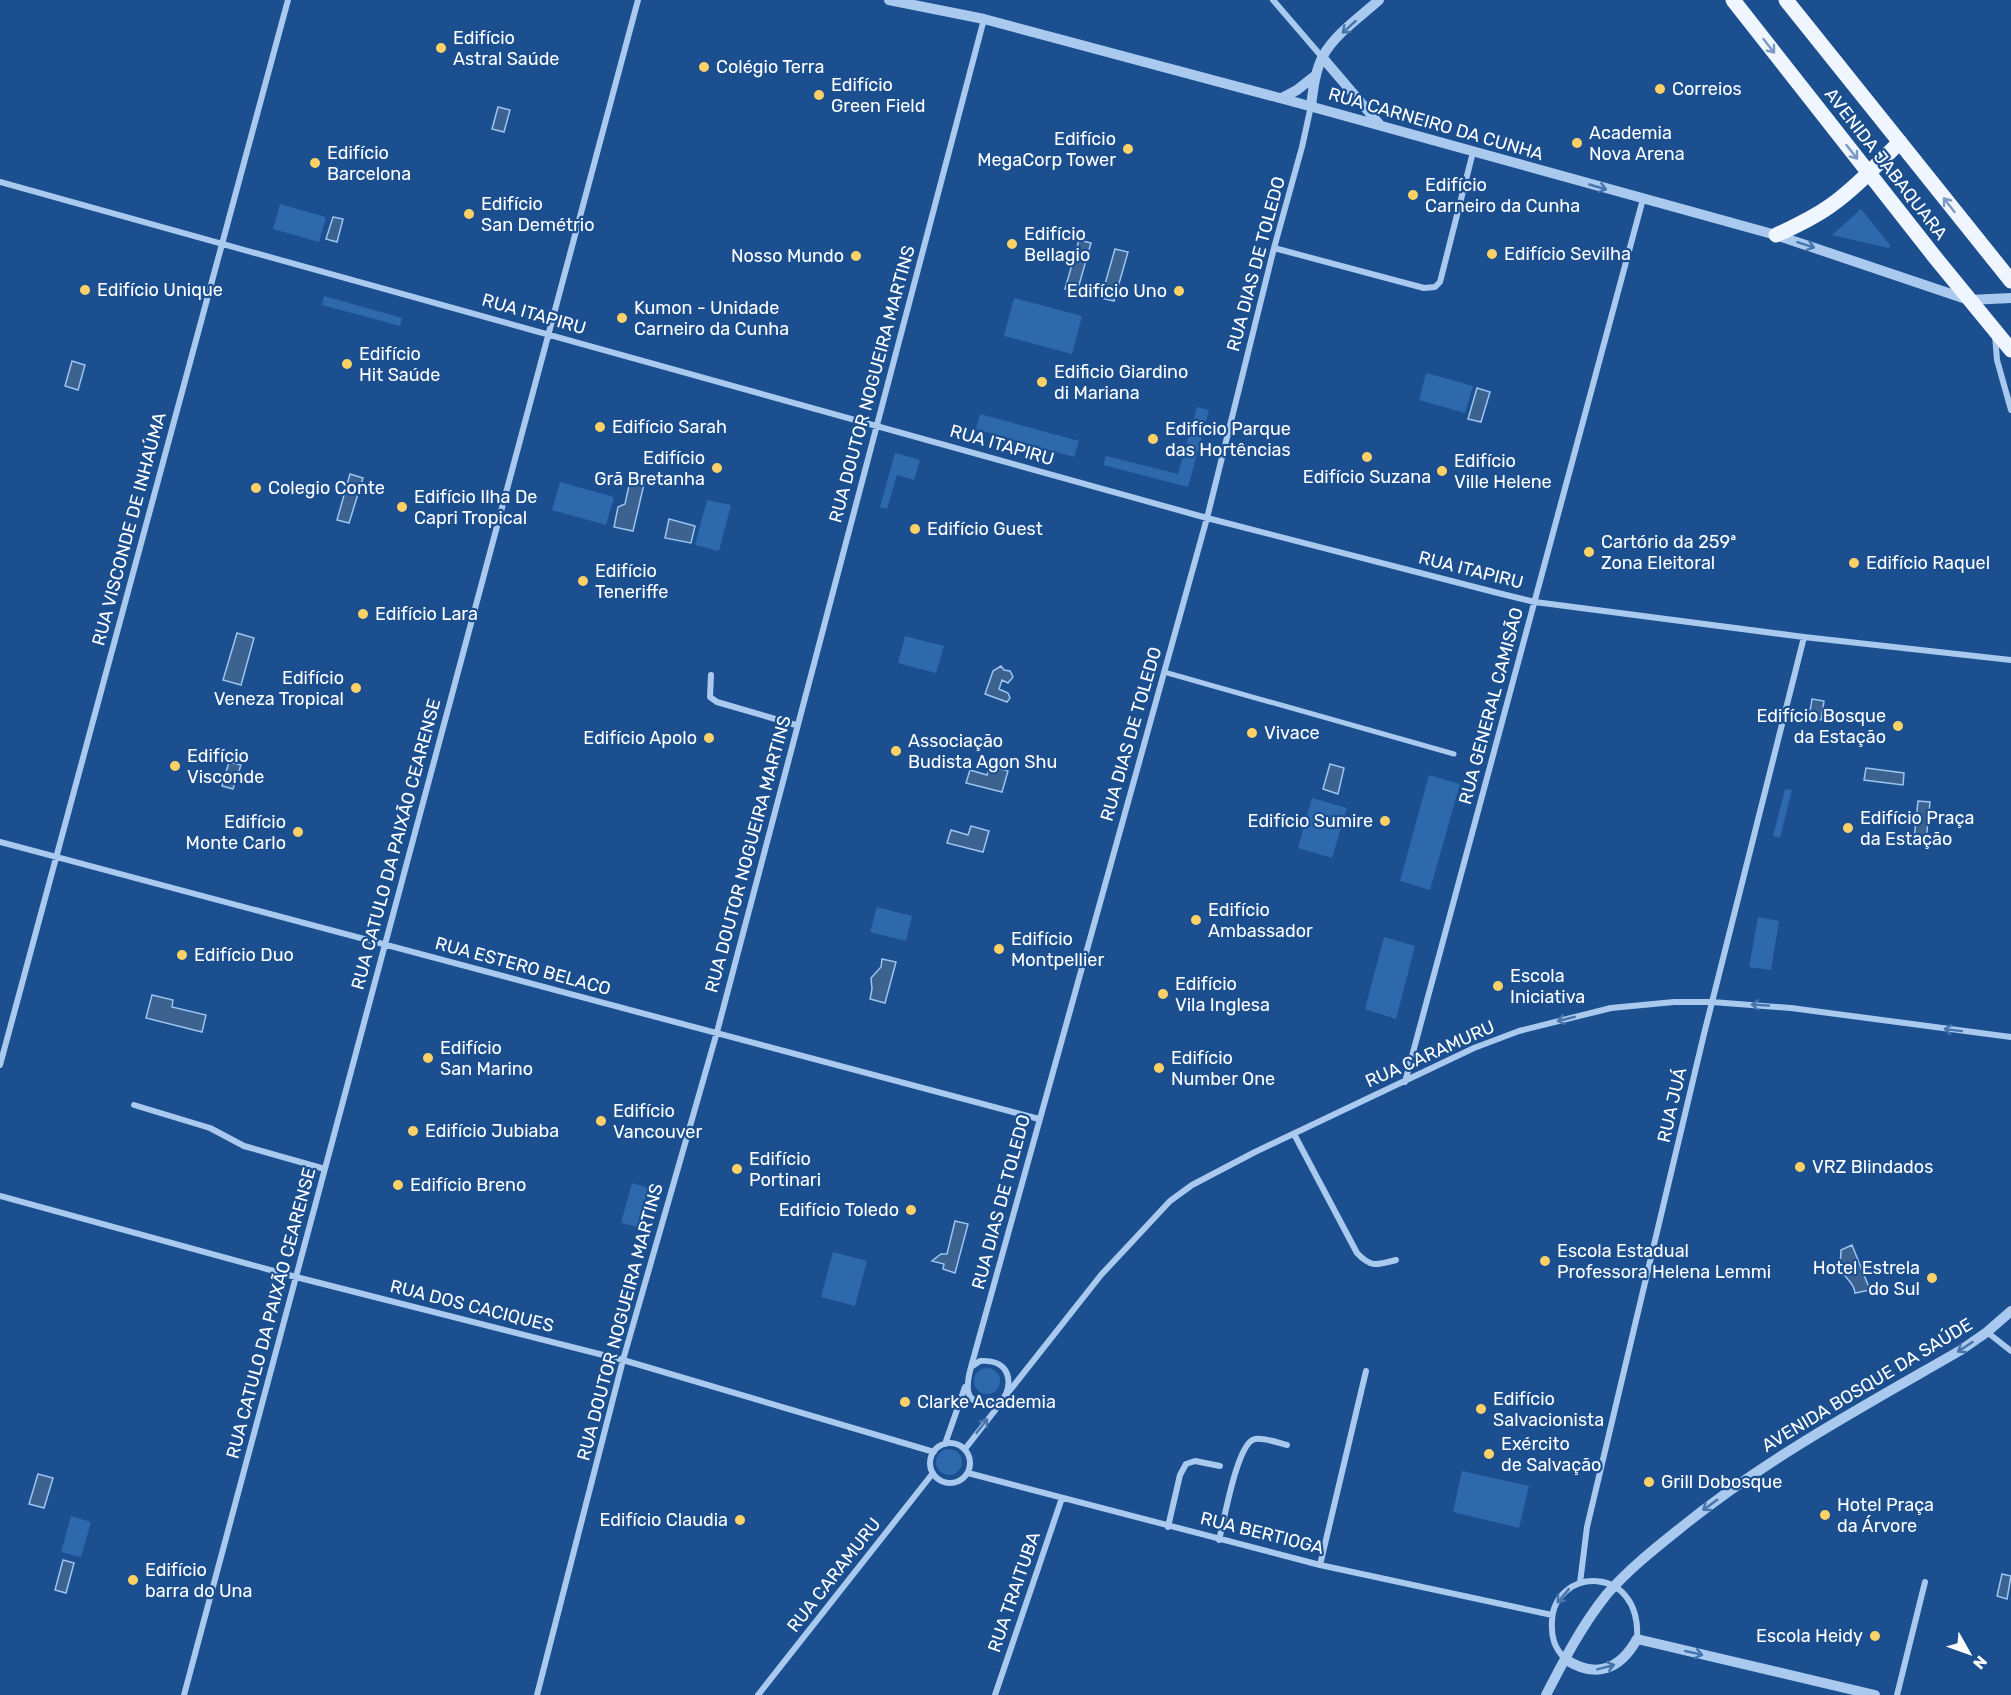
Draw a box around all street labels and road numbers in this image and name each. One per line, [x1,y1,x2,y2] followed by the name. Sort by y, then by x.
[1326,83,1546,165] street label: RUA CARNEIRO DA CUNHA
[1820,84,1952,244] street label: AVENIDA JABAQUARA
[1222,174,1290,354] street label: RUA DIAS DE TOLEDO
[824,243,920,525] street label: RUA DOUTOR NOGUEIRA MARTINS
[479,289,589,339] street label: RUA ITAPIRU
[87,410,171,648] street label: RUA VISCONDE DE INHAÚMA
[947,420,1057,470] street label: RUA ITAPIRU
[1416,546,1526,594] street label: RUA ITAPIRU
[1454,605,1528,807] street label: RUA GENERAL CAMISÃO
[1096,644,1166,824] street label: RUA DIAS DE TOLEDO
[346,696,446,992] street label: RUA CATULO DA PAIXÃO CEARENSE
[700,713,796,995] street label: RUA DOUTOR NOGUEIRA MARTINS
[433,932,613,1000] street label: RUA ESTERO BELACO
[1362,1016,1498,1092] street label: RUA CARAMURU
[1653,1065,1691,1145] street label: RUA JUÁ
[967,1112,1035,1292] street label: RUA DIAS DE TOLEDO
[221,1165,321,1461] street label: RUA CATULO DA PAIXÃO CEARENSE
[572,1181,668,1463] street label: RUA DOUTOR NOGUEIRA MARTINS
[388,1275,556,1337] street label: RUA DOS CACIQUES
[1758,1313,1976,1457] street label: AVENIDA BOSQUE DA SAÚDE
[1198,1507,1326,1559] street label: RUA BERTIOGA
[782,1513,886,1637] street label: RUA CARAMURU
[983,1529,1045,1655] street label: RUA TRAITUBA

